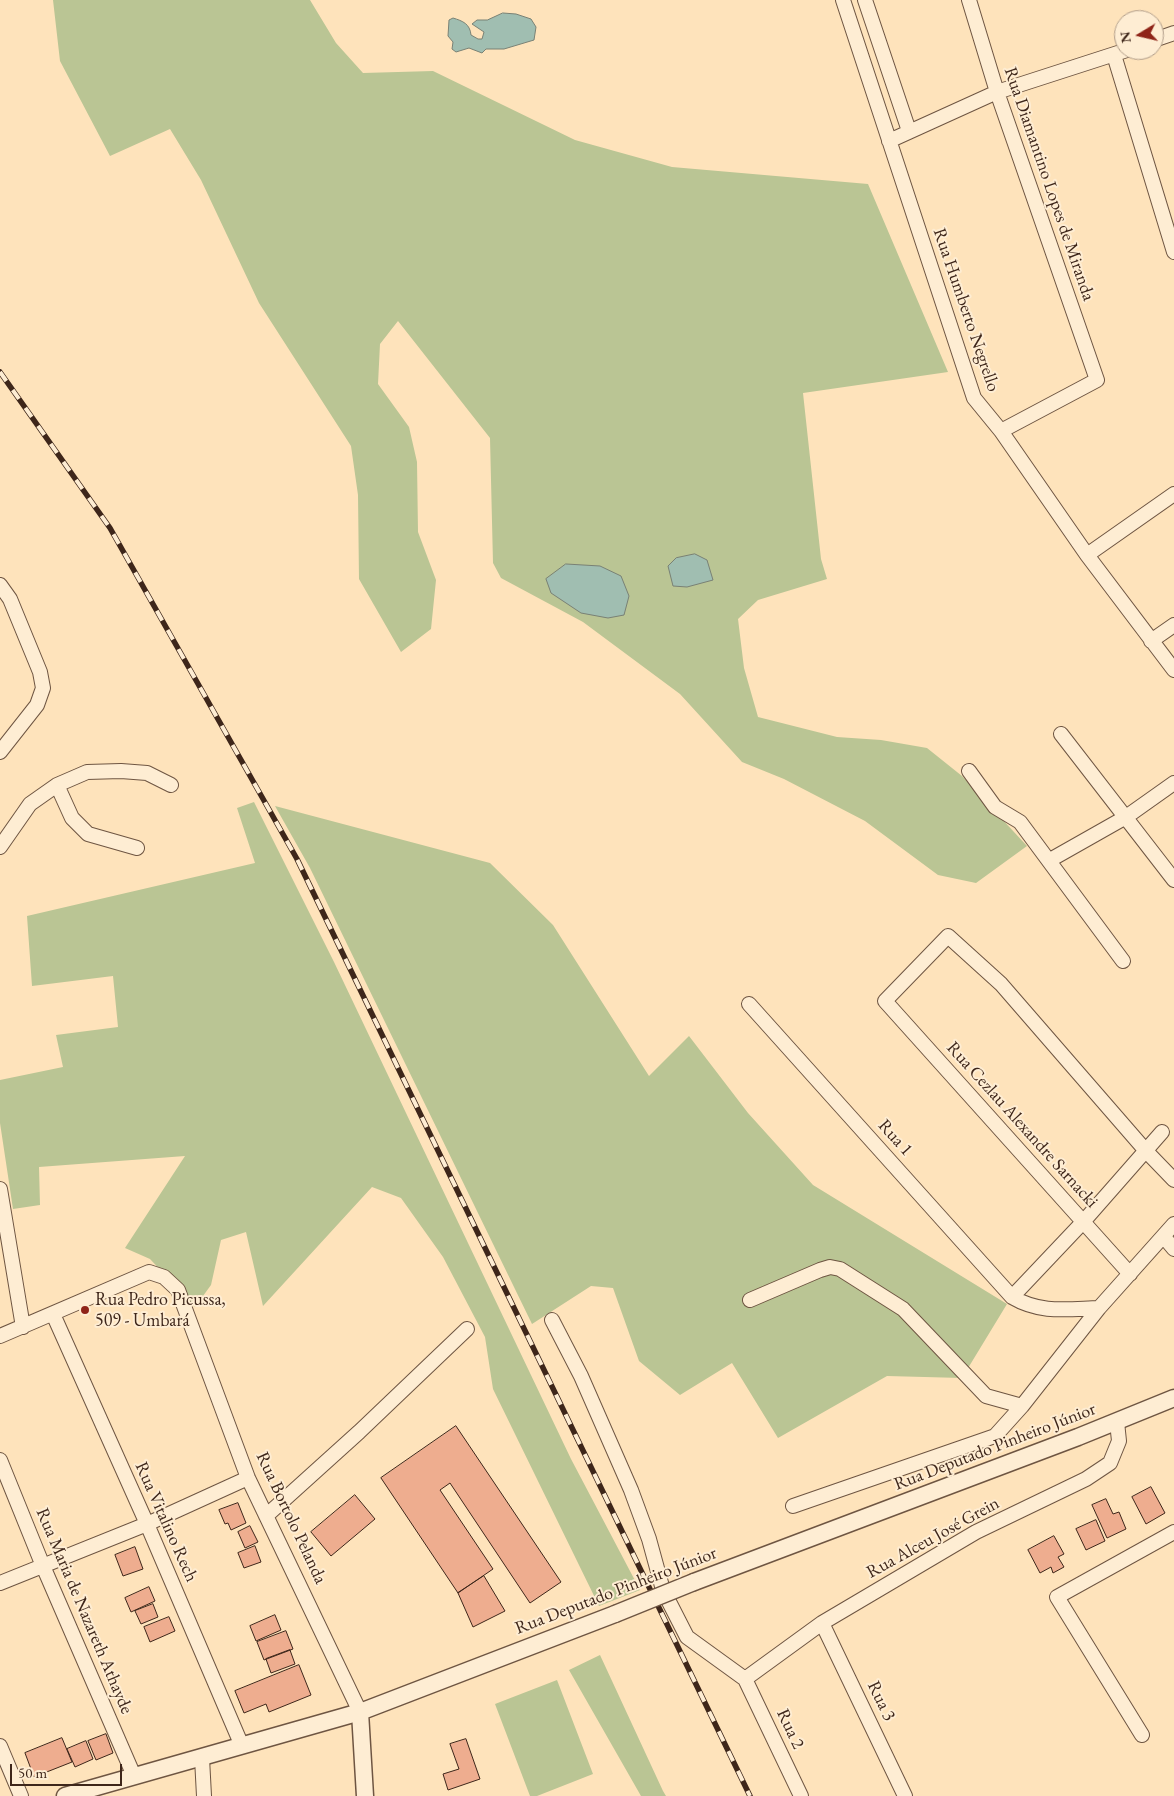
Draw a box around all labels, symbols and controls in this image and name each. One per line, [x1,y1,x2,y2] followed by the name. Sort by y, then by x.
[1114,10,1164,60] north arrow
[1115,30,1135,44] text: N
[999,64,1099,304] street label: Rua Diamantino Lopes de Miranda
[928,225,1004,395] street label: Rua Humberto Negrello
[942,1037,1102,1213] street label: Rua Cezlau Alexandre Sarnacki
[873,1115,917,1161] street label: Rua 1
[95,1289,226,1332] place label: Rua Pedro Picussa, 509 - Umbará
[79,1304,91,1316] marker: Rua Pedro Picussa, 509 - Umbará
[891,1398,1099,1496] street label: Rua Deputado Pinheiro Júnior
[251,1449,331,1587] street label: Rua Bortolo Pelanda
[130,1459,202,1585] street label: Rua Vitalino Rech
[863,1493,1003,1583] street label: Rua Alceu José Grein
[31,1505,137,1717] street label: Rua Maria de Nazareth Athayde
[512,1542,720,1640] street label: Rua Deputado Pinheiro Júnior
[862,1678,900,1724] street label: Rua 3
[771,1706,809,1752] street label: Rua 2
[12,1754,125,1786] scale bar
[18,1763,47,1782] text: 50 m

